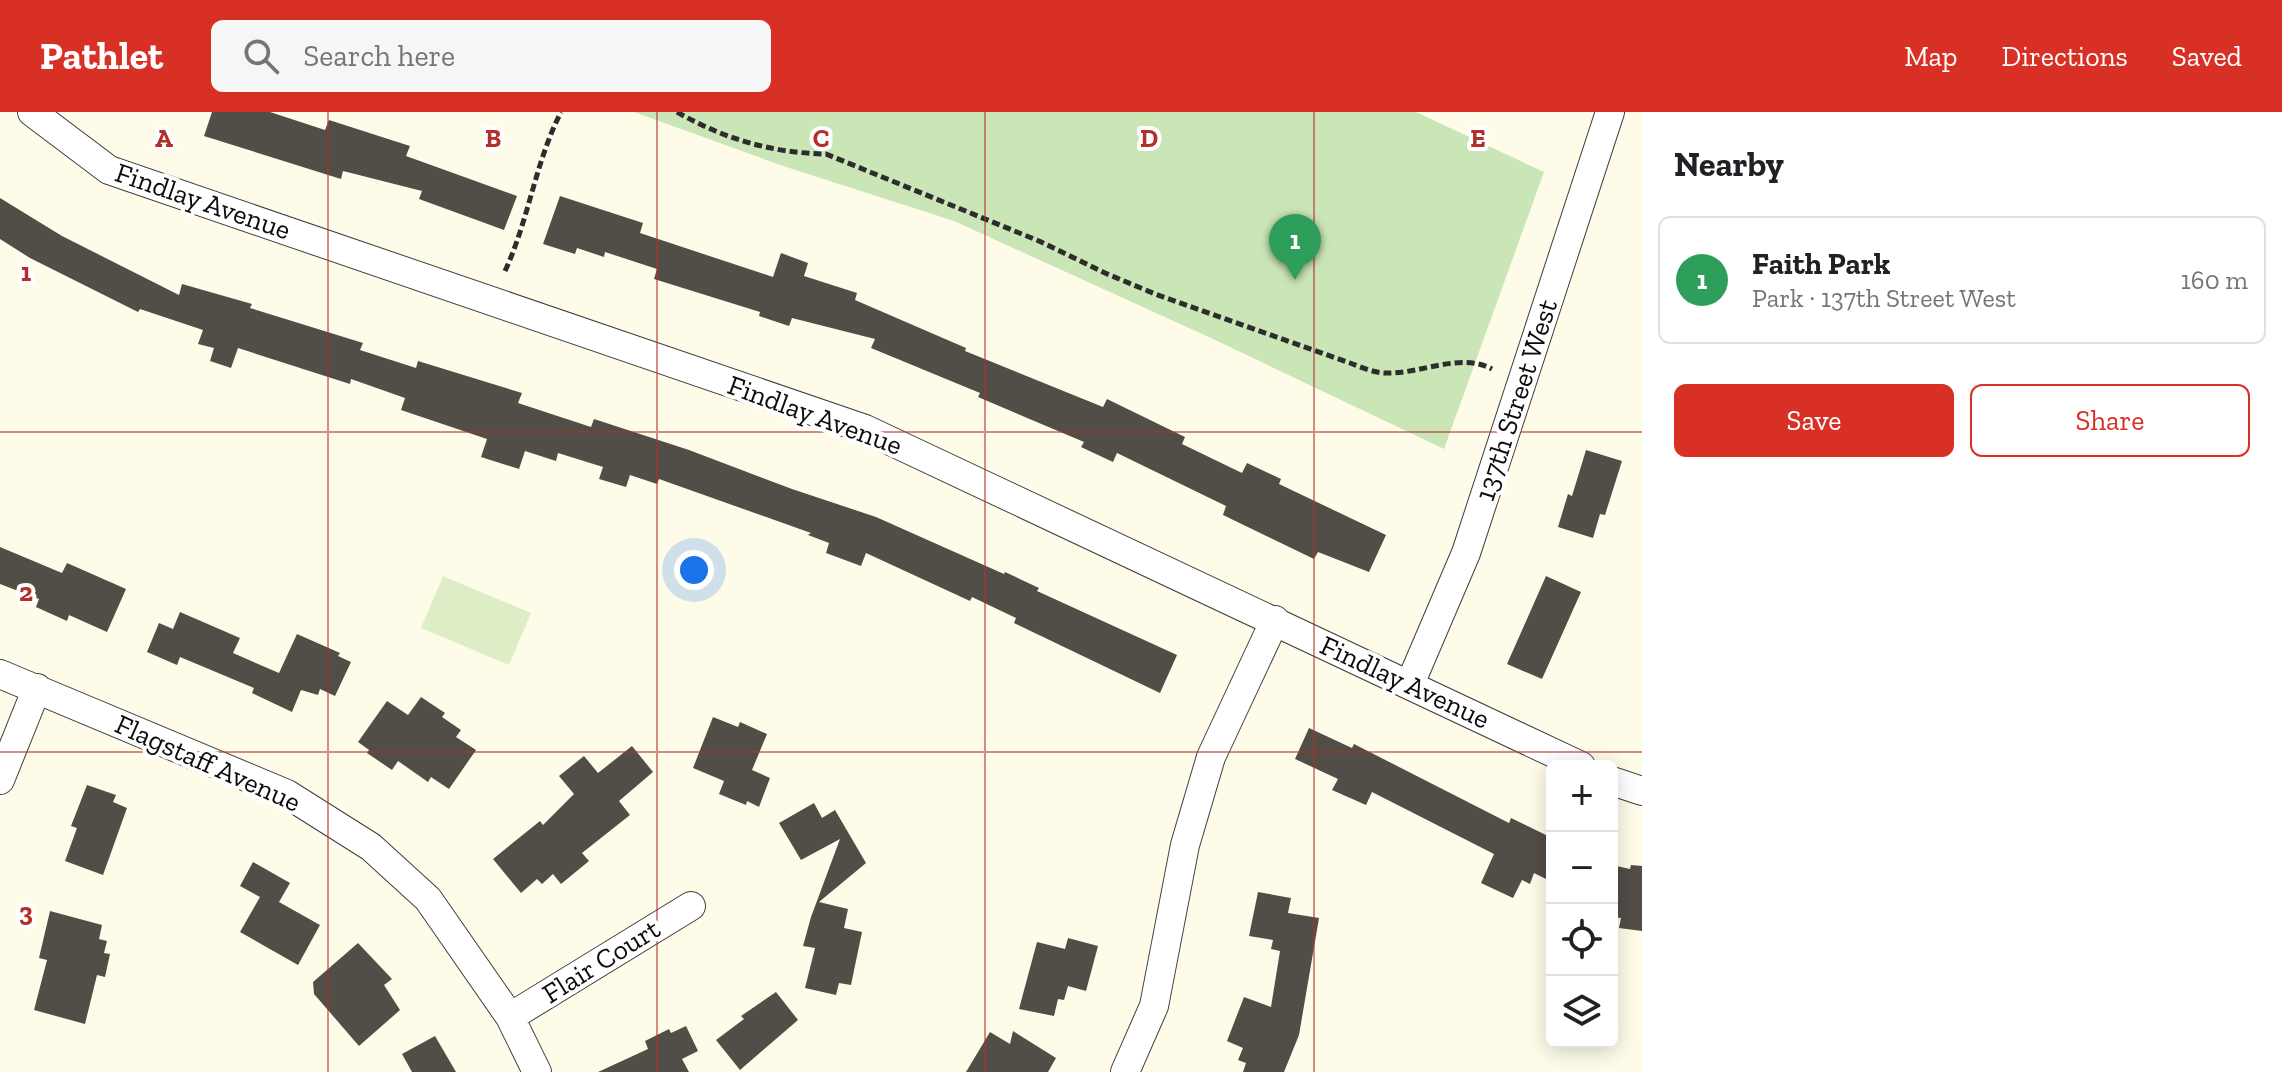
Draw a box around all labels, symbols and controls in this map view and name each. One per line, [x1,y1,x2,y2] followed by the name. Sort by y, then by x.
[211,20,771,92] search box
[40,33,163,79] text: Pathlet
[239,34,283,78] icon: search
[303,38,455,74] text: Search here
[1904,40,1957,73] text: Map
[2001,40,2128,73] text: Directions
[2172,40,2242,73] text: Saved
[155,122,173,154] text: A
[485,122,501,154] text: B
[813,122,829,154] text: C
[1140,122,1158,154] text: D
[1470,122,1486,154] text: E
[1674,144,1784,185] text: Nearby
[111,156,295,246] street label: Findlay Avenue
[1269,214,1321,280] pin: 1
[1752,246,1890,282] text: Faith Park
[21,256,32,288] text: 1
[1697,264,1707,296] text: 1
[2181,264,2248,296] text: 160 m
[1752,282,2016,314] text: Park · 137th Street West
[1468,295,1564,505] street label: 137th Street West
[723,368,907,462] street label: Findlay Avenue
[1674,384,1954,457] button: Save
[1970,384,2250,457] button: Share
[674,550,714,590] your location
[19,576,33,608] text: 2
[1315,628,1495,736] street label: Findlay Avenue
[110,707,306,819] street label: Flagstaff Avenue
[1546,760,1618,1048] map controls
[1546,760,1618,832] button: +
[1546,832,1618,904] button: −
[19,896,33,928] text: 3
[1546,904,1618,976] button: locate
[536,912,666,1010] street label: Flair Court
[1546,976,1618,1048] button: layers

